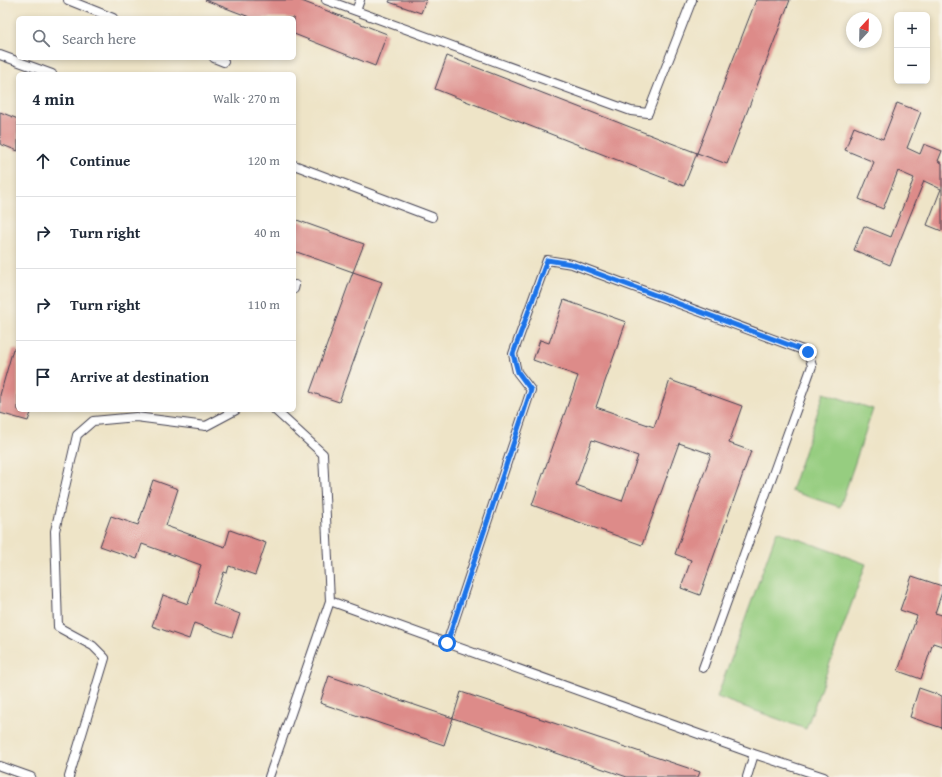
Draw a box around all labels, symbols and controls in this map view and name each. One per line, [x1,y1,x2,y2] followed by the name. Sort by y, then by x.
[846,12,882,48] north arrow
[894,12,930,84] map controls
[894,12,930,48] button: +
[16,16,296,60] search box
[30,27,52,49] icon: search
[62,28,136,49] text: Search here
[894,48,930,84] button: −
[32,86,74,111] text: 4 min
[213,89,280,108] text: Walk · 270 m
[32,150,54,172] icon: ahead
[70,150,131,171] text: Continue
[248,151,280,170] text: 120 m
[32,222,54,244] icon: right
[70,222,141,243] text: Turn right
[254,223,280,242] text: 40 m
[32,294,54,316] icon: right
[70,294,141,315] text: Turn right
[248,295,280,314] text: 110 m
[799,343,817,361] route end
[32,366,54,388] icon: arrive
[70,366,209,387] text: Arrive at destination
[438,634,456,652] route start

